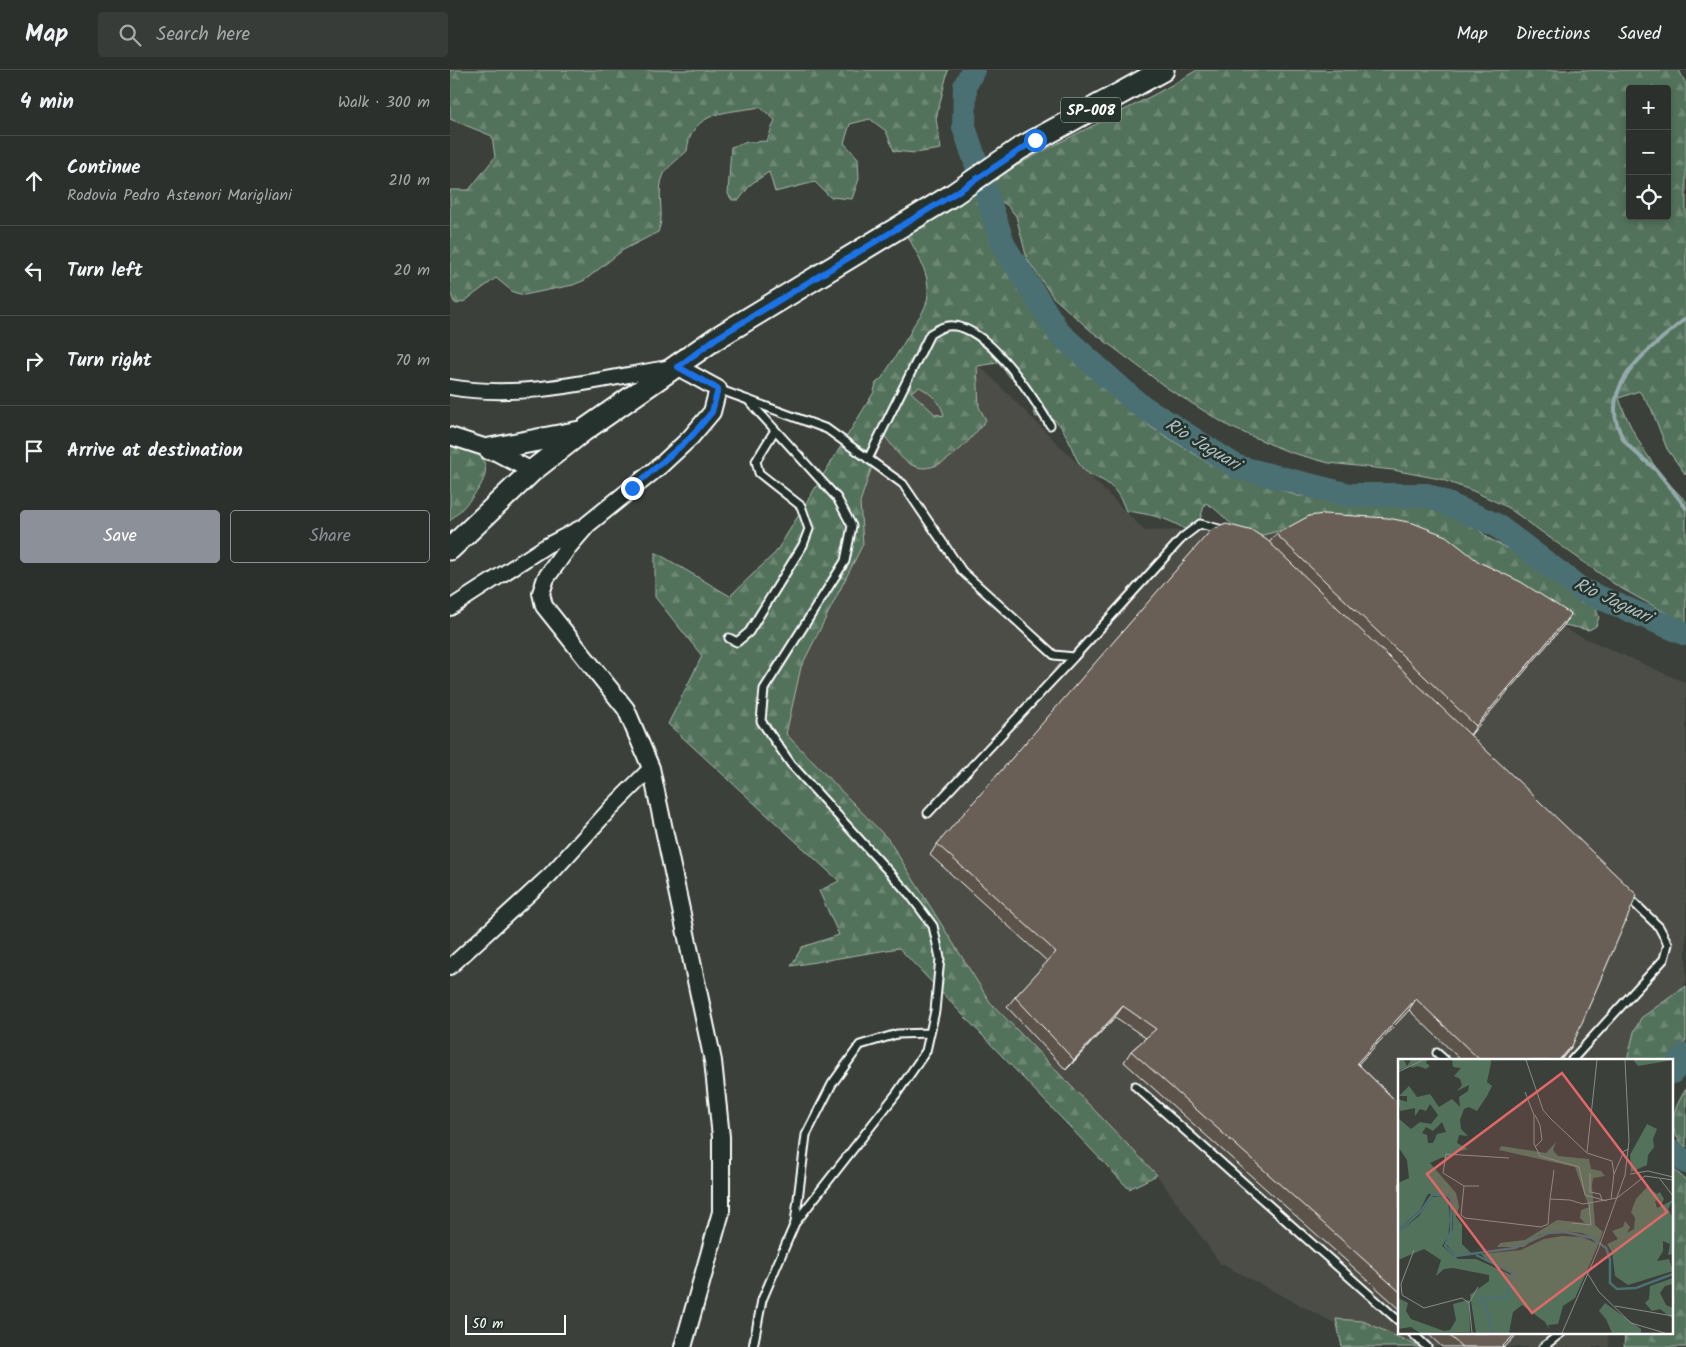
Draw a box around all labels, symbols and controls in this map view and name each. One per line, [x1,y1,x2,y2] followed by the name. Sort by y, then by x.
[98,12,448,57] search box
[25,15,68,54] text: Map
[156,20,250,50] text: Search here
[1456,20,1488,49] text: Map
[1516,20,1590,49] text: Directions
[1618,20,1661,49] text: Saved
[116,21,144,49] icon: search
[1626,85,1671,220] map controls
[1626,85,1671,130] button: +
[20,86,74,119] text: 4 min
[338,90,430,115] text: Walk · 300 m
[1061,98,1121,122] road number: SP-008
[1024,129,1047,152] route start
[1626,130,1671,175] button: −
[67,153,140,183] text: Continue
[20,167,48,195] icon: ahead
[389,168,430,193] text: 210 m
[1626,175,1671,220] button: locate
[67,183,292,208] text: Rodovia Pedro Astenori Marigliani
[67,256,142,286] text: Turn left
[20,257,48,285] icon: left
[394,258,430,283] text: 20 m
[67,346,152,376] text: Turn right
[20,347,48,375] icon: right
[395,348,430,373] text: 70 m
[1159,411,1248,481] water label: Rio Jaguari
[67,436,243,466] text: Arrive at destination
[20,437,48,465] icon: arrive
[621,477,644,500] route end
[20,510,220,563] button: Save
[230,510,430,563] button: Share
[1569,571,1659,634] water label: Rio Jaguari
[1398,1059,1674,1334] inset map
[465,1312,566,1335] scale bar
[472,1313,503,1335] text: 50 m

